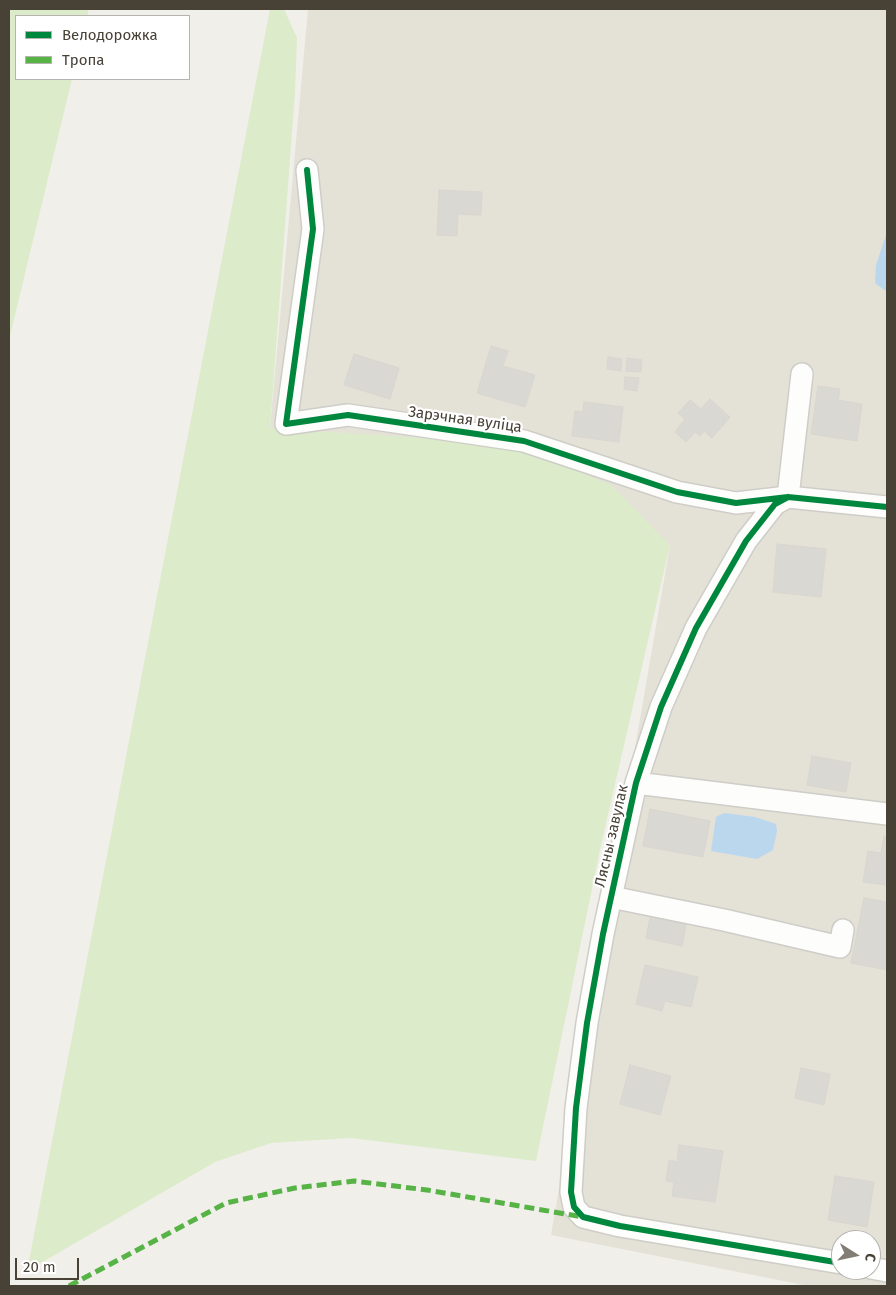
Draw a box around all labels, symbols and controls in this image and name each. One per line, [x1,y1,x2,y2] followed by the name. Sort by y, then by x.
[15,15,190,80] legend
[62,26,158,44] text: Велодорожка
[62,51,104,69] text: Тропа
[407,403,523,437] street label: Зарэчная вуліца
[591,783,633,889] street label: Лясны завулак
[831,1230,881,1280] north arrow
[18,1248,81,1280] scale bar
[861,1252,879,1263] text: С
[23,1258,56,1276] text: 20 m

